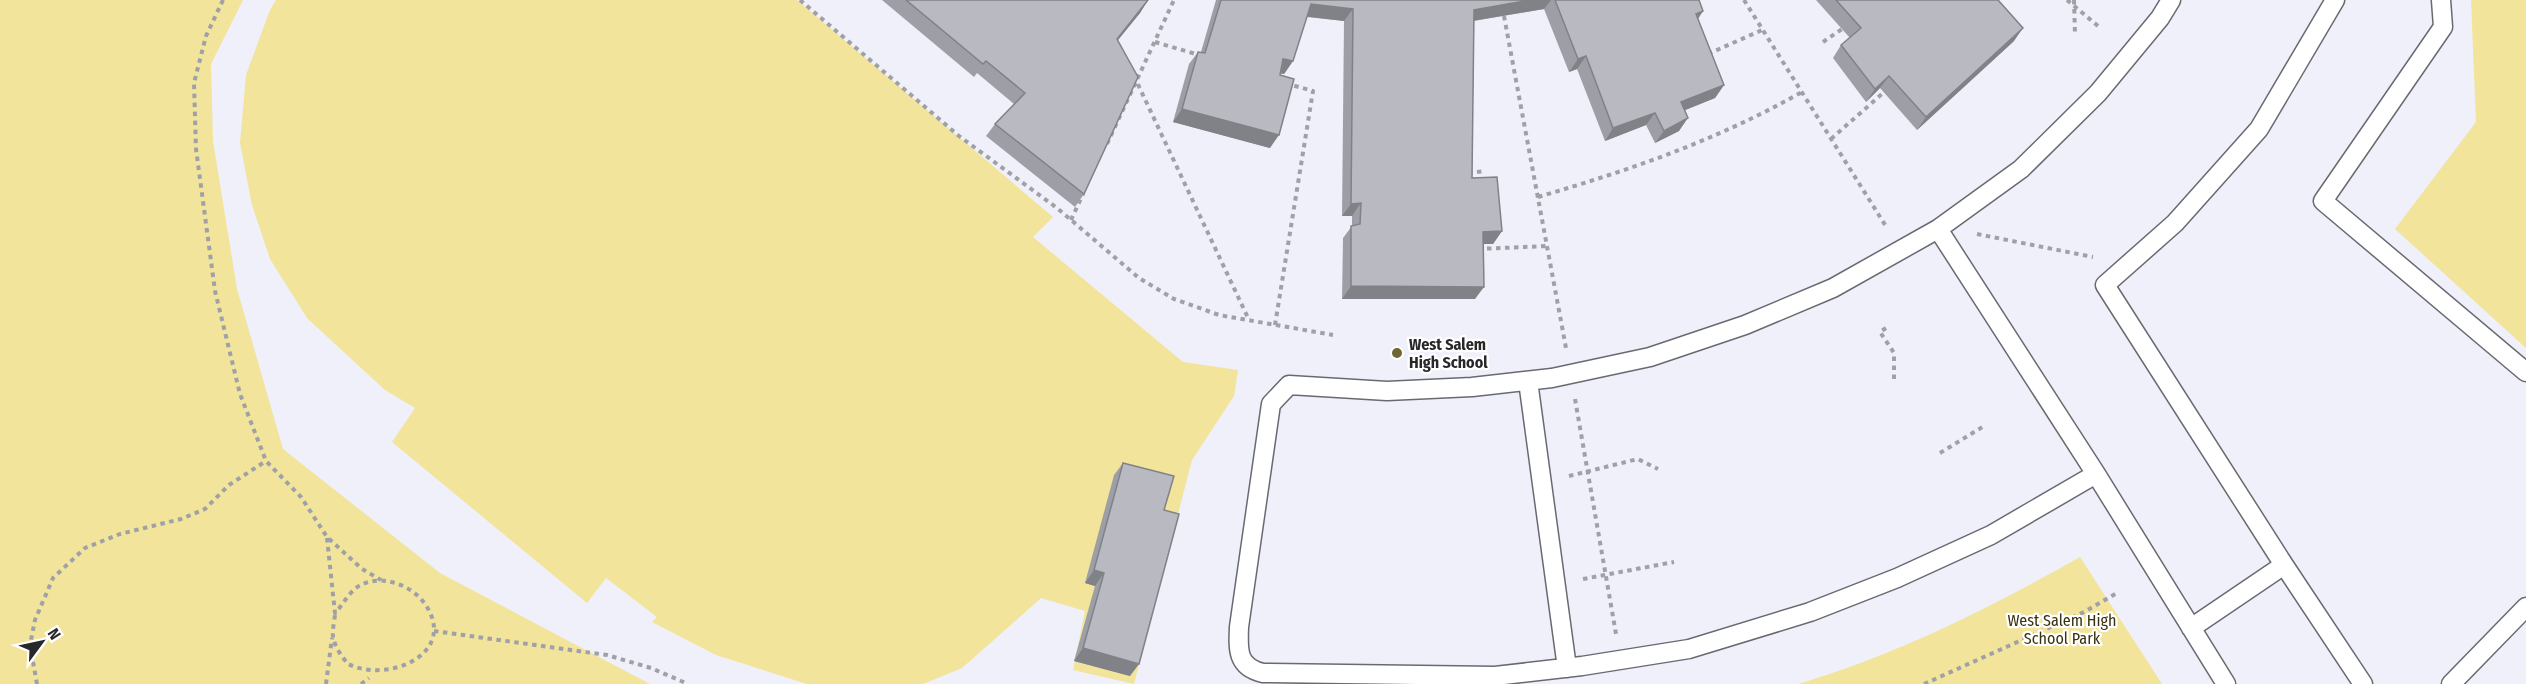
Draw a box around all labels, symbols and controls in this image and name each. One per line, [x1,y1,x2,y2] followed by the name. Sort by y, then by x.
[1409,335,1488,372] place label: West Salem High School
[1390,346,1404,360] marker: West Salem High School
[2008,611,2116,648] park label: West Salem High School Park
[12,612,72,672] north arrow
[44,625,65,643] text: N

